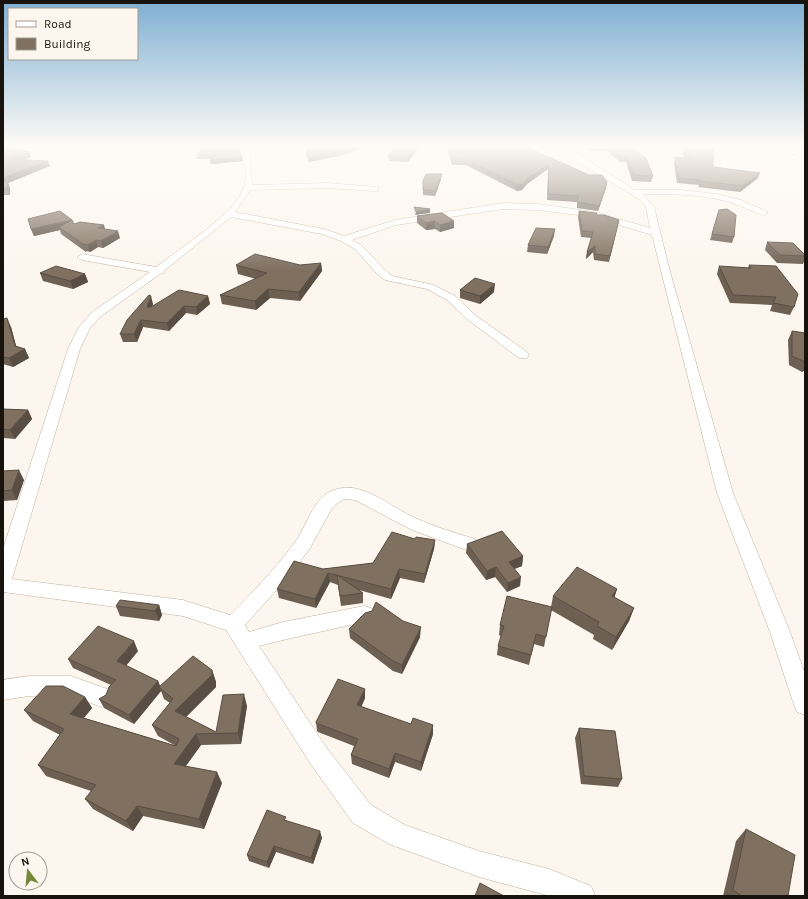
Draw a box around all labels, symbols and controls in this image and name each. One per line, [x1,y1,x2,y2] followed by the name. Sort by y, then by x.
[8,8,138,60] legend
[44,17,72,31] text: Road
[44,37,91,51] text: Building
[8,851,48,891] north arrow
[20,855,31,869] text: N

